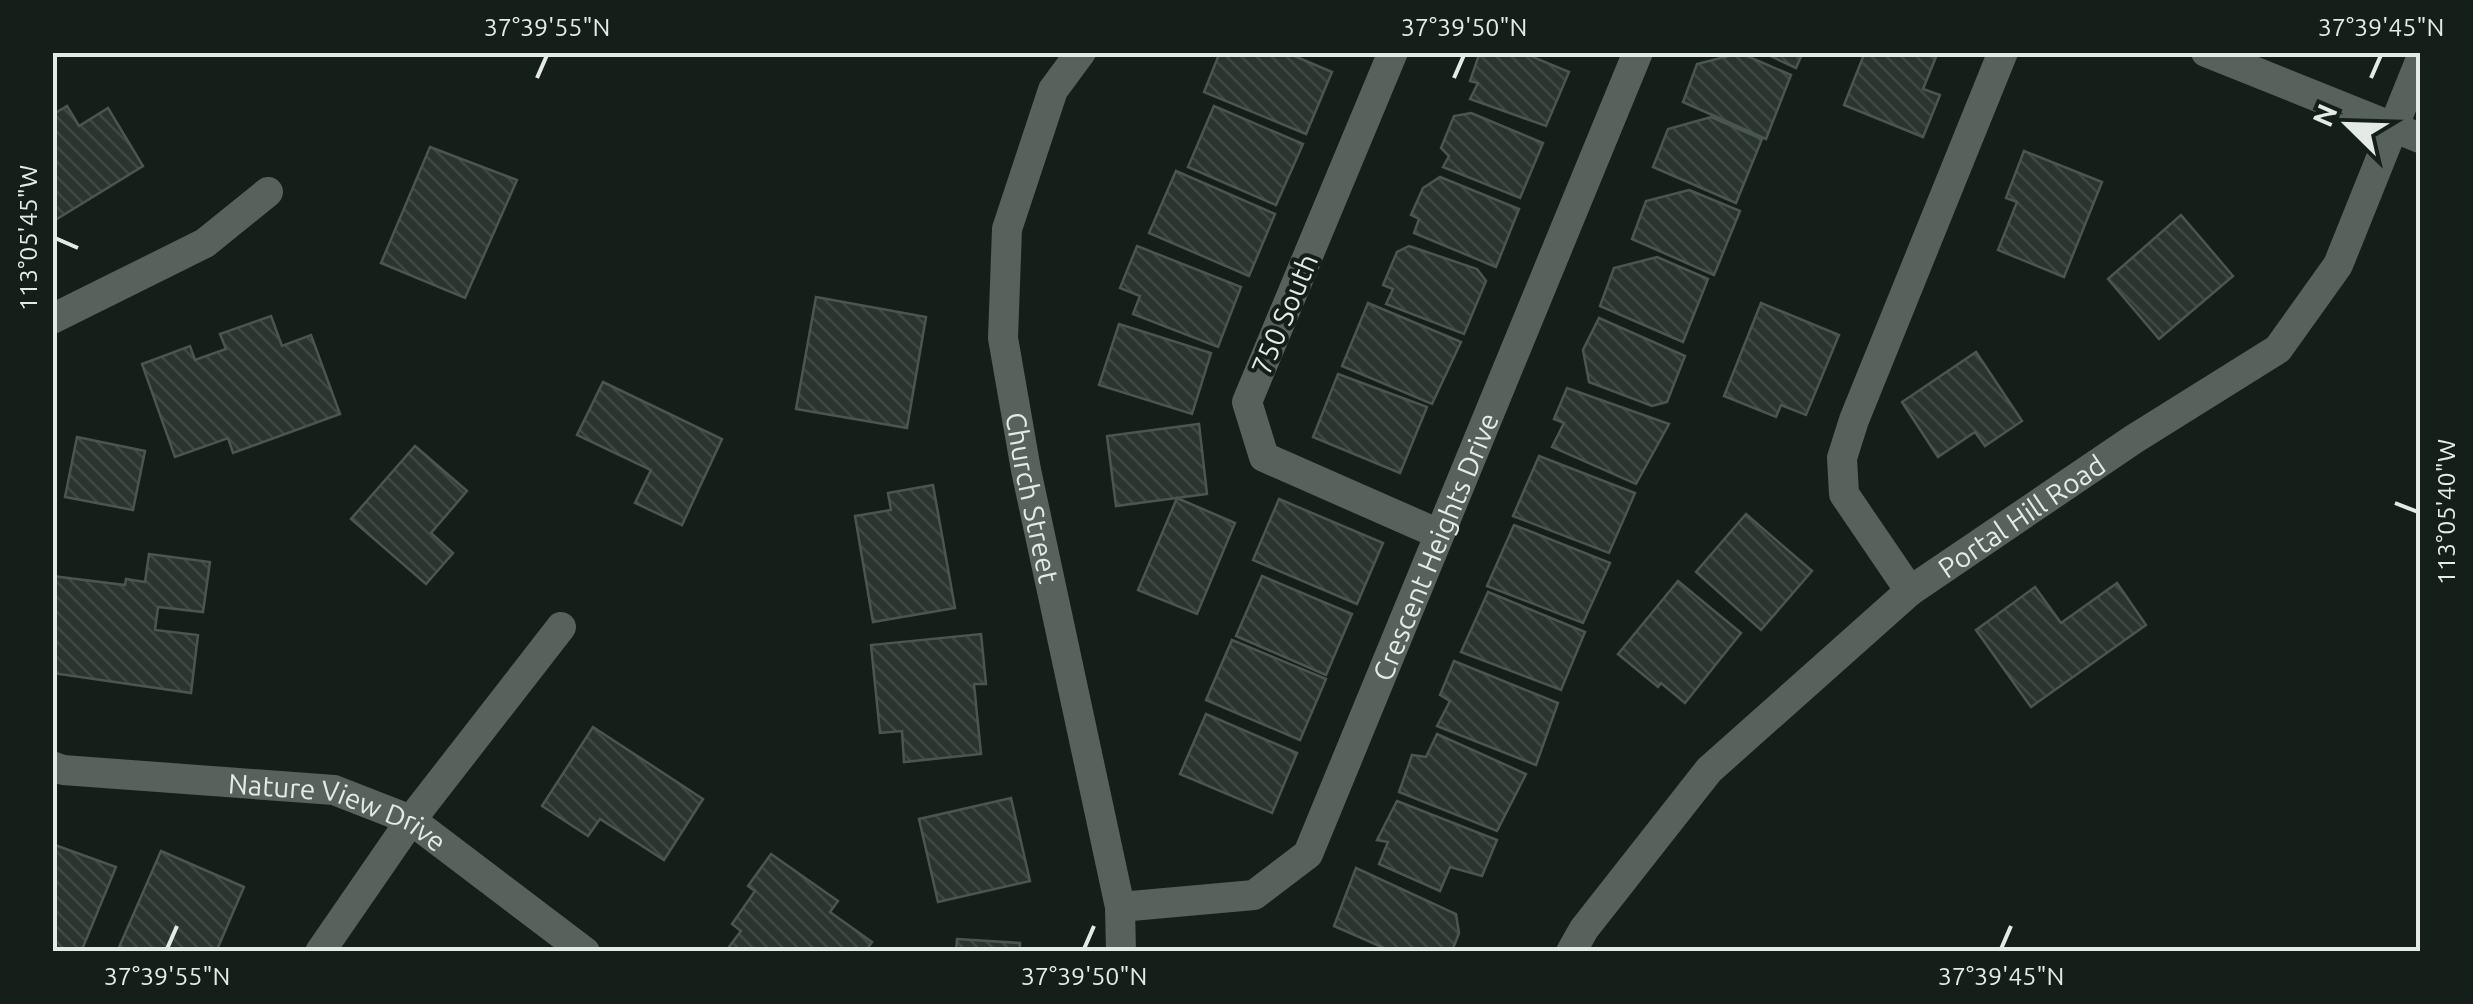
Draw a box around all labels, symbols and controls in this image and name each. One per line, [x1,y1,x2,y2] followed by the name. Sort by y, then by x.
[484,13,610,41] text: 37°39'55"N
[1401,13,1527,41] text: 37°39'50"N
[2318,13,2444,41] text: 37°39'45"N
[2298,75,2398,175] north arrow
[2306,99,2343,131] text: N
[14,165,42,311] text: 113°05'45"W
[1245,249,1323,379] street label: 750 South
[1366,408,1504,685] street label: Crescent Heights Drive
[1001,410,1065,586] street label: Church Street
[2432,439,2460,585] text: 113°05'40"W
[1932,448,2110,583] street label: Portal Hill Road
[227,767,453,857] street label: Nature View Drive
[104,962,230,990] text: 37°39'55"N
[1021,962,1147,990] text: 37°39'50"N
[1938,962,2064,990] text: 37°39'45"N

